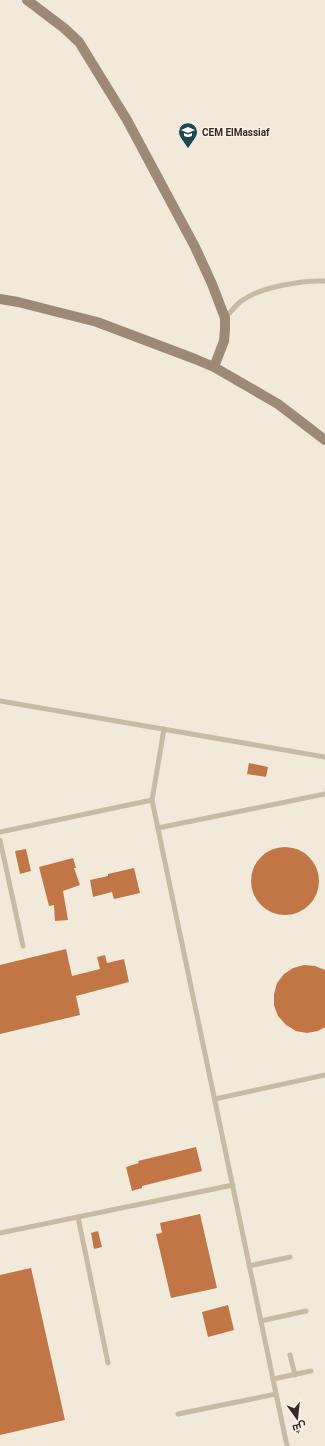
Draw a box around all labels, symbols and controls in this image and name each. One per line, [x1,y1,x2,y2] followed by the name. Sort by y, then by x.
[177,121,199,149] school or university icon: CEM ElMassiaf
[202,127,270,138] place label: CEM ElMassiaf
[277,1398,317,1438] north arrow
[291,1419,308,1435] text: ش

